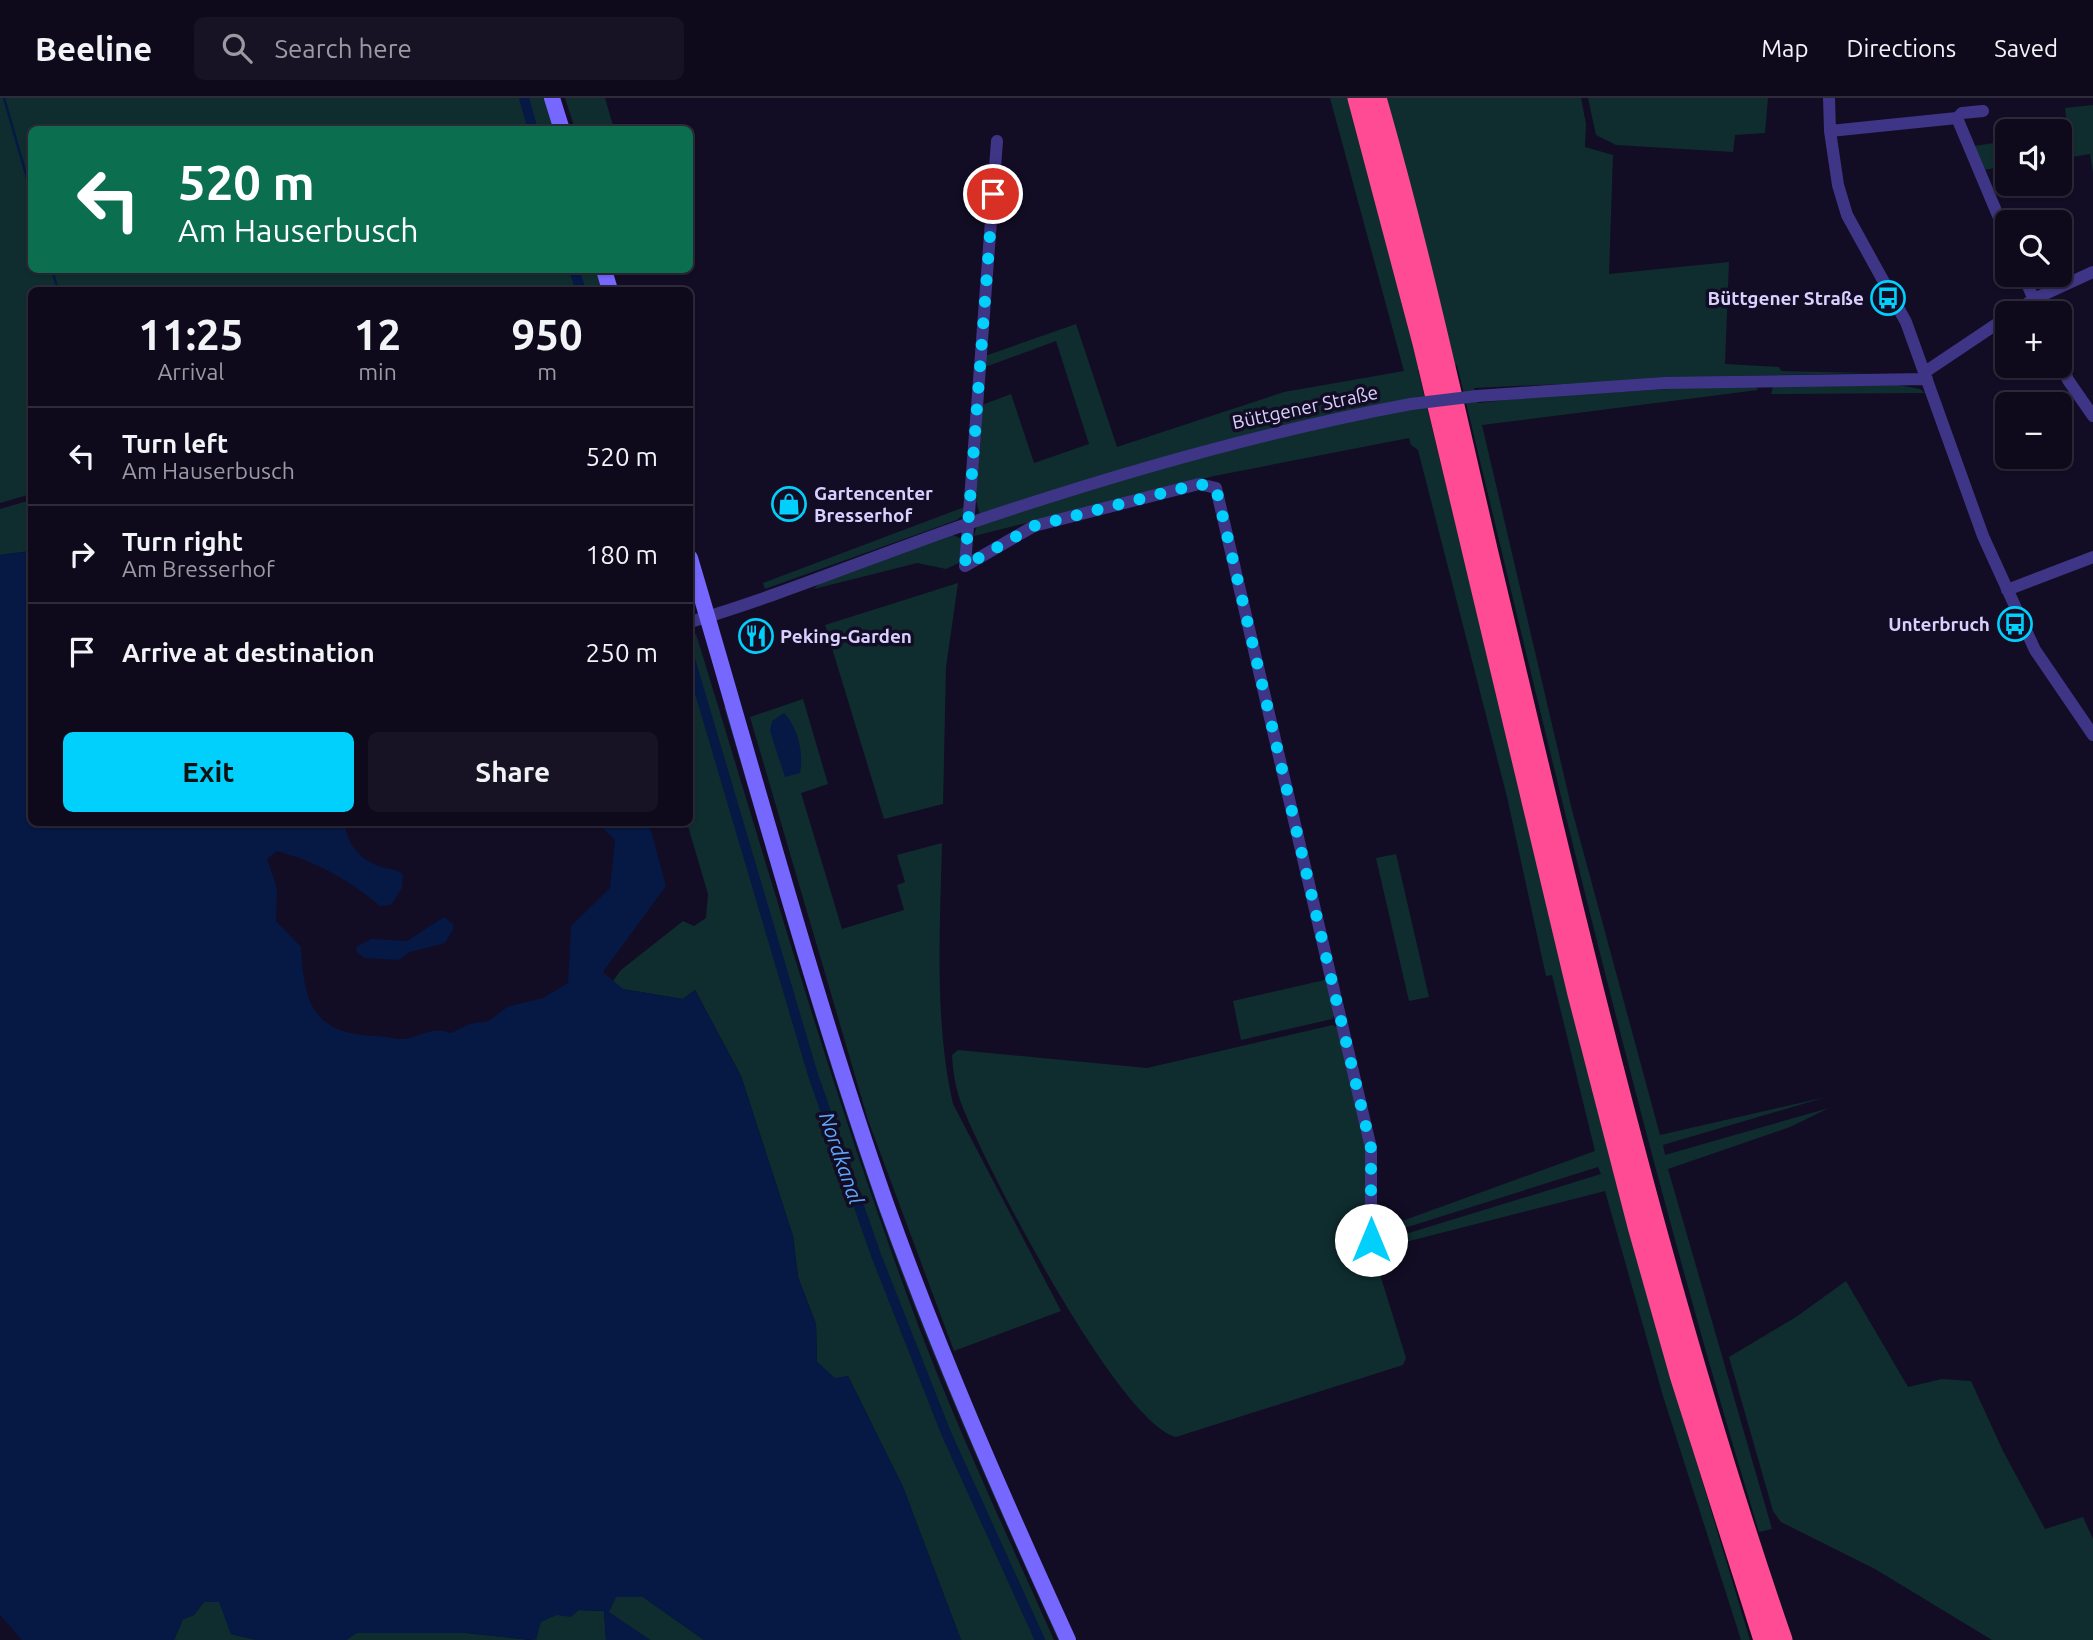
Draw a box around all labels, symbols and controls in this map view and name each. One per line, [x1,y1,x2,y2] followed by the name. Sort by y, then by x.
[194,17,684,80] search box
[218,29,256,67] icon: search
[35,30,152,67] text: Beeline
[274,34,412,63] text: Search here
[1761,35,1808,62] text: Map
[1846,35,1956,62] text: Directions
[1994,35,2058,62] text: Saved
[1995,119,2072,469] map controls
[1995,119,2072,196] button: sound
[63,154,154,245] icon: left
[178,154,315,209] text: 520 m
[963,164,1023,224] pin
[974,175,1012,213] icon: arrive
[1995,210,2072,287] button: search
[178,212,418,248] text: Am Hauserbusch
[1869,279,1907,317] bus stop icon: Büttgener Straße
[1708,287,1864,309] place label: Büttgener Straße
[1995,301,2072,378] button: +
[138,311,243,358] text: 11:25
[354,311,401,358] text: 12
[512,311,583,358] text: 950
[157,359,224,384] text: Arrival
[358,359,397,384] text: min
[537,359,557,384] text: m
[1230,381,1380,433] street label: Büttgener Straße
[1995,392,2072,469] button: −
[122,429,228,458] text: Turn left
[63,437,101,475] icon: left
[586,442,658,471] text: 520 m
[122,458,295,483] text: Am Hauserbusch
[814,482,933,526] place label: Gartencenter Bresserhof
[770,485,808,523] shop icon: Gartencenter Bresserhof
[122,527,243,556] text: Turn right
[63,535,101,573] icon: right
[586,540,658,569] text: 180 m
[122,556,275,581] text: Am Bresserhof
[1996,605,2034,643] bus stop icon: Unterbruch
[1888,613,1990,635] place label: Unterbruch
[737,617,775,655] restaurant icon: Peking-Garden
[780,625,912,647] place label: Peking-Garden
[63,633,101,671] icon: arrive
[122,638,375,667] text: Arrive at destination
[586,638,658,667] text: 250 m
[63,732,354,812] button: Exit
[368,732,658,812] button: Share
[815,1109,869,1207] water label: Nordkanal
[1334,1203,1408,1277] position arrow

